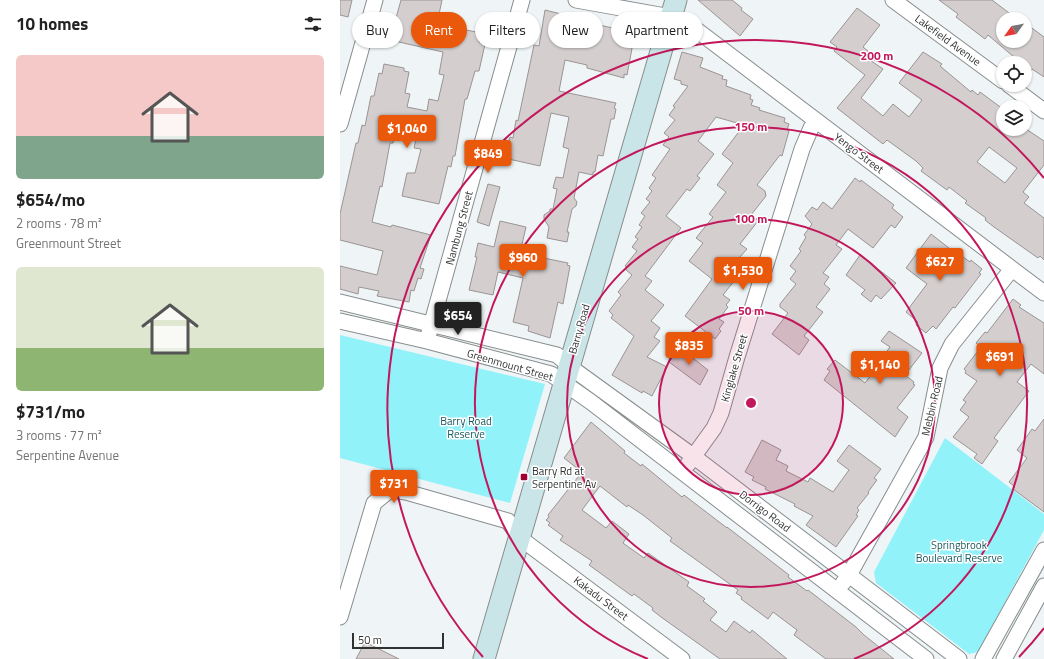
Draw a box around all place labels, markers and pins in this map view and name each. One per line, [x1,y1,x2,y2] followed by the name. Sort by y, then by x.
[374,115,440,149] pin: $1,040
[464,140,512,174] pin: $849
[499,244,547,278] pin: $960
[916,248,964,282] pin: $627
[710,257,776,291] pin: $1,530
[434,302,482,336] pin: $654
[665,332,713,366] pin: $835
[976,343,1024,377] pin: $691
[847,351,913,385] pin: $1,140
[744,396,758,410] centre of rings
[532,463,597,492] place label: Barry Rd at Serpentine Av
[370,470,418,504] pin: $731
[519,472,529,482] marker: Barry Rd at Serpentine Av

